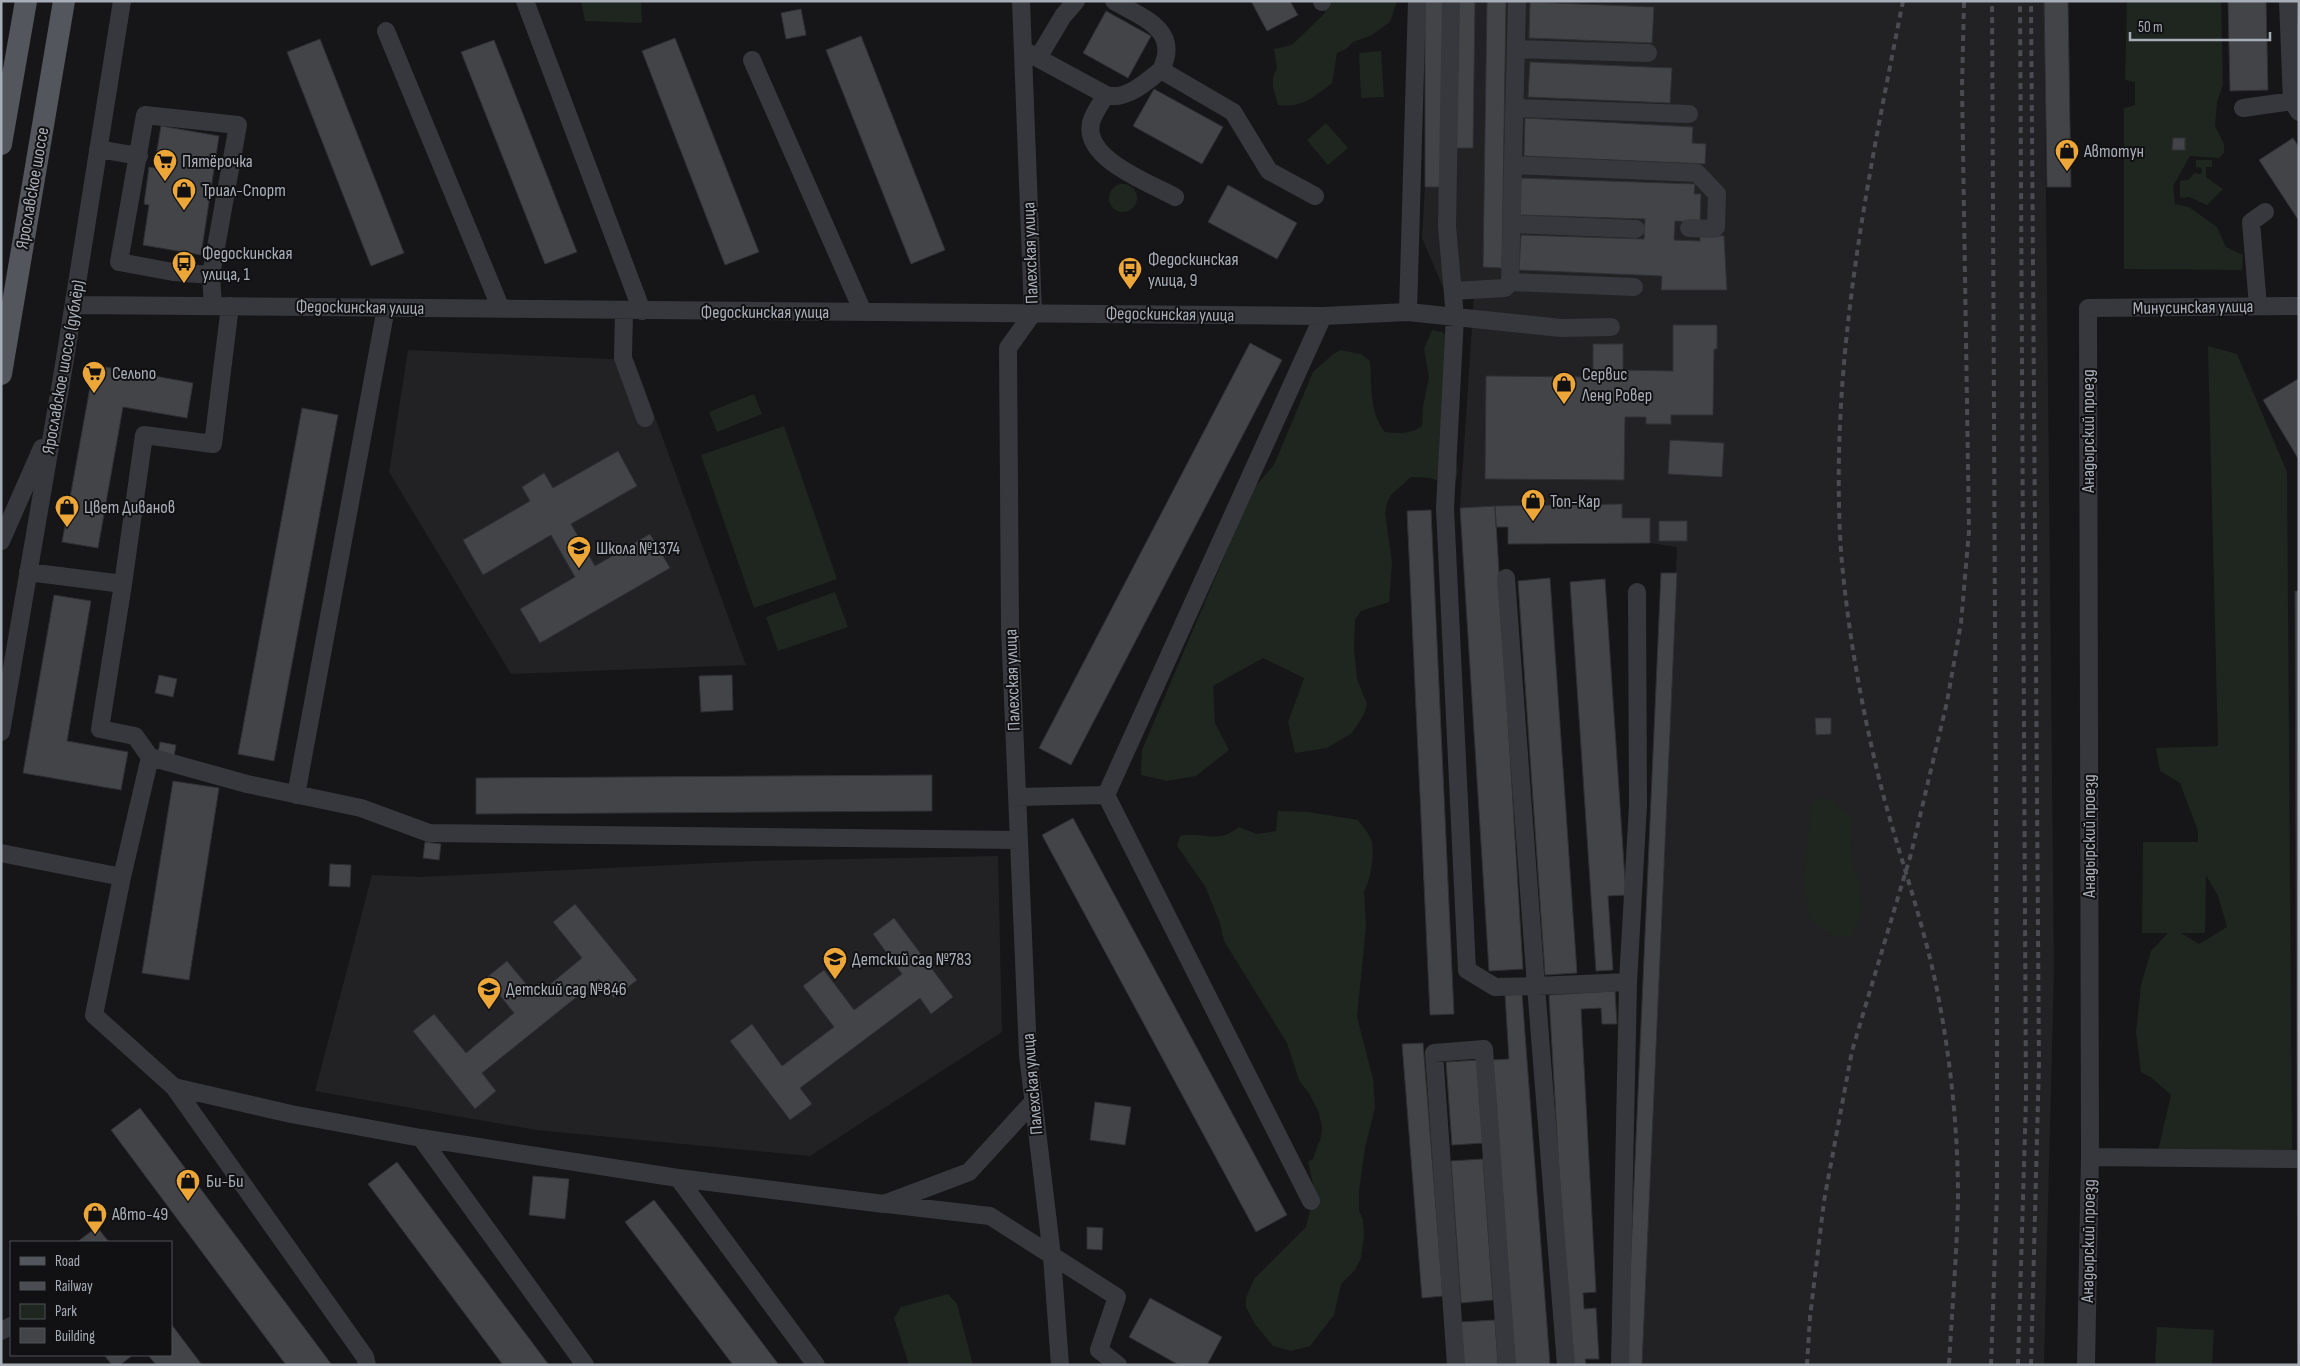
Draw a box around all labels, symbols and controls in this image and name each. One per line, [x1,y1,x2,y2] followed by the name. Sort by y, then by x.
[2130,10,2270,42] scale bar
[2138,18,2163,37] text: 50 m
[11,126,54,251] street label: Ярославское шоссе
[2054,138,2080,172] shop icon: Автотун
[2083,141,2144,162] place label: Автотун
[152,148,178,182] supermarket icon: Пятёрочка
[182,151,253,172] place label: Пятёрочка
[171,177,197,211] shop icon: Триал-Спорт
[202,180,286,201] place label: Триал-Спорт
[1018,202,1043,304] street label: Палехская улица
[202,243,293,285] place label: Федоскинская улица, 1
[1148,249,1239,291] place label: Федоскинская улица, 9
[171,250,197,284] bus stop icon: Федоскинская улица, 1
[1117,256,1143,290] bus stop icon: Федоскинская улица, 9
[38,278,89,456] street label: Ярославское шоссе (дублёр)
[296,296,424,319] street label: Федоскинская улица
[2132,296,2254,319] street label: Минусинская улица
[701,302,829,323] street label: Федоскинская улица
[1106,303,1234,326] street label: Федоскинская улица
[81,360,107,394] supermarket icon: Сельпо
[112,363,156,384] place label: Сельпо
[1581,364,1652,406] place label: Сервис Ленд Ровер
[2078,369,2099,494] street label: Анадырский проезд
[1551,371,1577,405] shop icon: Сервис Ленд Ровер
[1520,488,1546,522] shop icon: Топ-Кар
[1550,491,1600,512] place label: Топ-Кар
[54,494,80,528] shop icon: Цвет Диванов
[84,497,175,518] place label: Цвет Диванов
[566,535,592,569] school or university icon: Школа №1374
[596,538,680,559] place label: Школа №1374
[1000,629,1025,731] street label: Палехская улица
[2079,774,2100,899] street label: Анадырский проезд
[822,946,848,980] school or university icon: Детский сад №783
[852,949,972,970] place label: Детский сад №783
[476,976,502,1010] school or university icon: Детский сад №846
[506,979,627,1000] place label: Детский сад №846
[1018,1032,1047,1136] street label: Палехская улица
[175,1168,201,1202] shop icon: Би-Би
[206,1171,243,1192] place label: Би-Би
[2077,1179,2100,1304] street label: Анадырский проезд
[82,1201,108,1235] shop icon: Авто-49
[111,1204,168,1225] place label: Авто-49
[10,1241,172,1356] legend
[55,1252,80,1271] text: Road
[55,1277,93,1296] text: Railway
[55,1302,77,1321] text: Park
[55,1327,95,1346] text: Building

